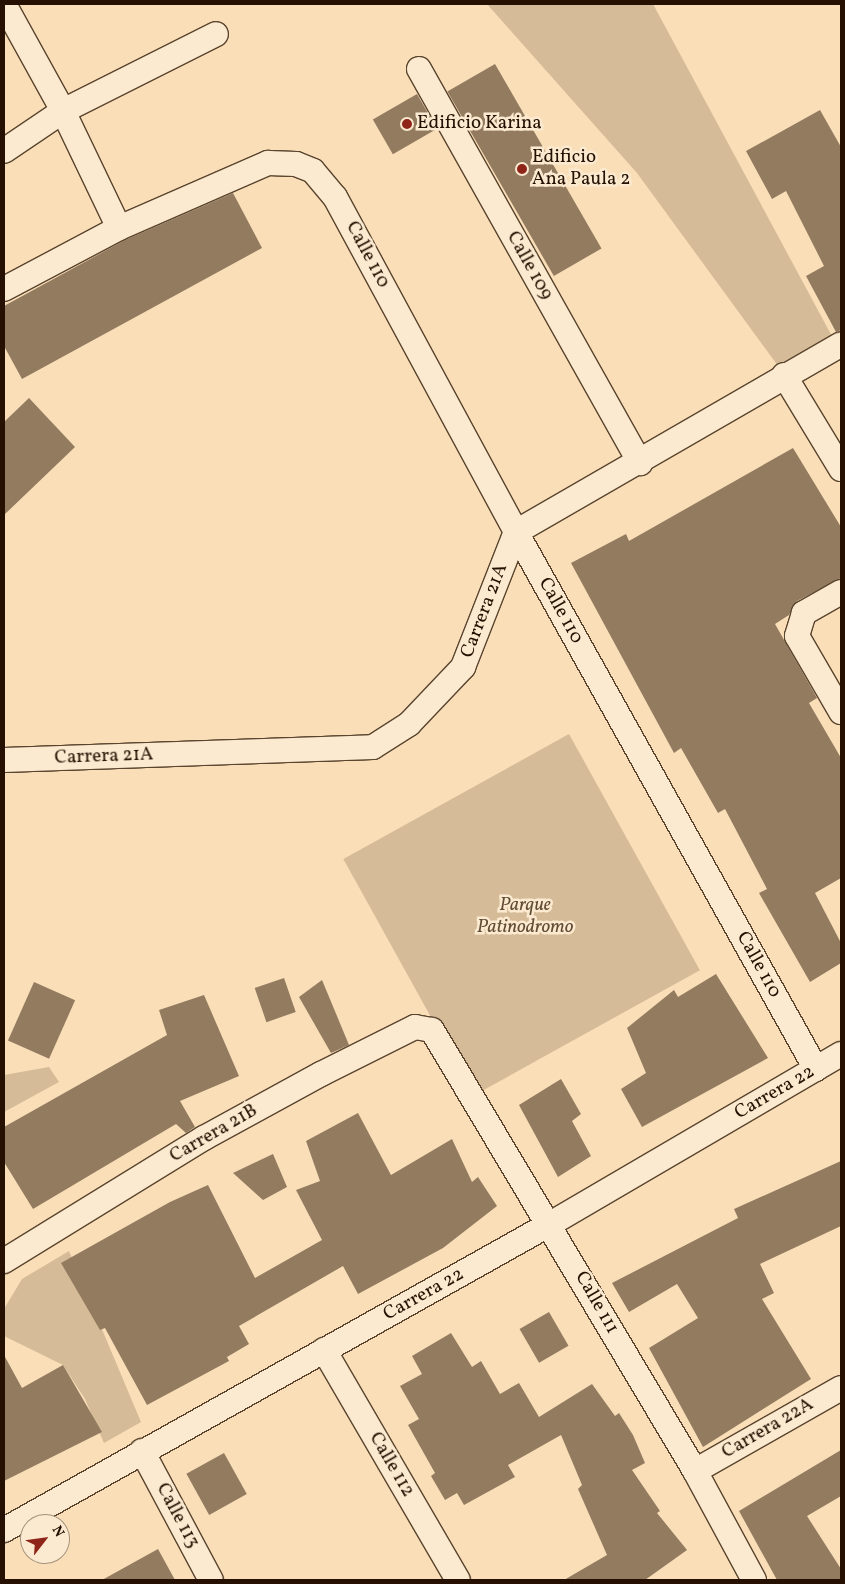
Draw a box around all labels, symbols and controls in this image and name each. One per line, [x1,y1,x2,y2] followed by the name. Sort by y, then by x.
[417,113,542,135] place label: Edificio Karina
[401,118,413,130] marker: Edificio Karina
[532,147,630,191] place label: Edificio Ana Paula 2
[516,163,528,175] marker: Edificio Ana Paula 2
[340,218,394,292] street label: Calle 110
[501,228,557,304] street label: Calle 109
[457,561,513,661] street label: Carrera 21A
[533,574,587,648] street label: Calle 110
[54,744,154,770] street label: Carrera 21A
[477,895,573,939] park label: Parque Patinodromo
[731,928,785,1002] street label: Calle 110
[731,1061,819,1125] street label: Carrera 22
[166,1100,262,1168] street label: Carrera 21B
[380,1264,468,1326] street label: Carrera 22
[569,1268,623,1338] street label: Calle 111
[718,1394,818,1464] street label: Carrera 22A
[363,1429,419,1501] street label: Calle 112
[150,1480,204,1552] street label: Calle 113
[20,1514,70,1564] north arrow
[47,1523,68,1541] text: N

